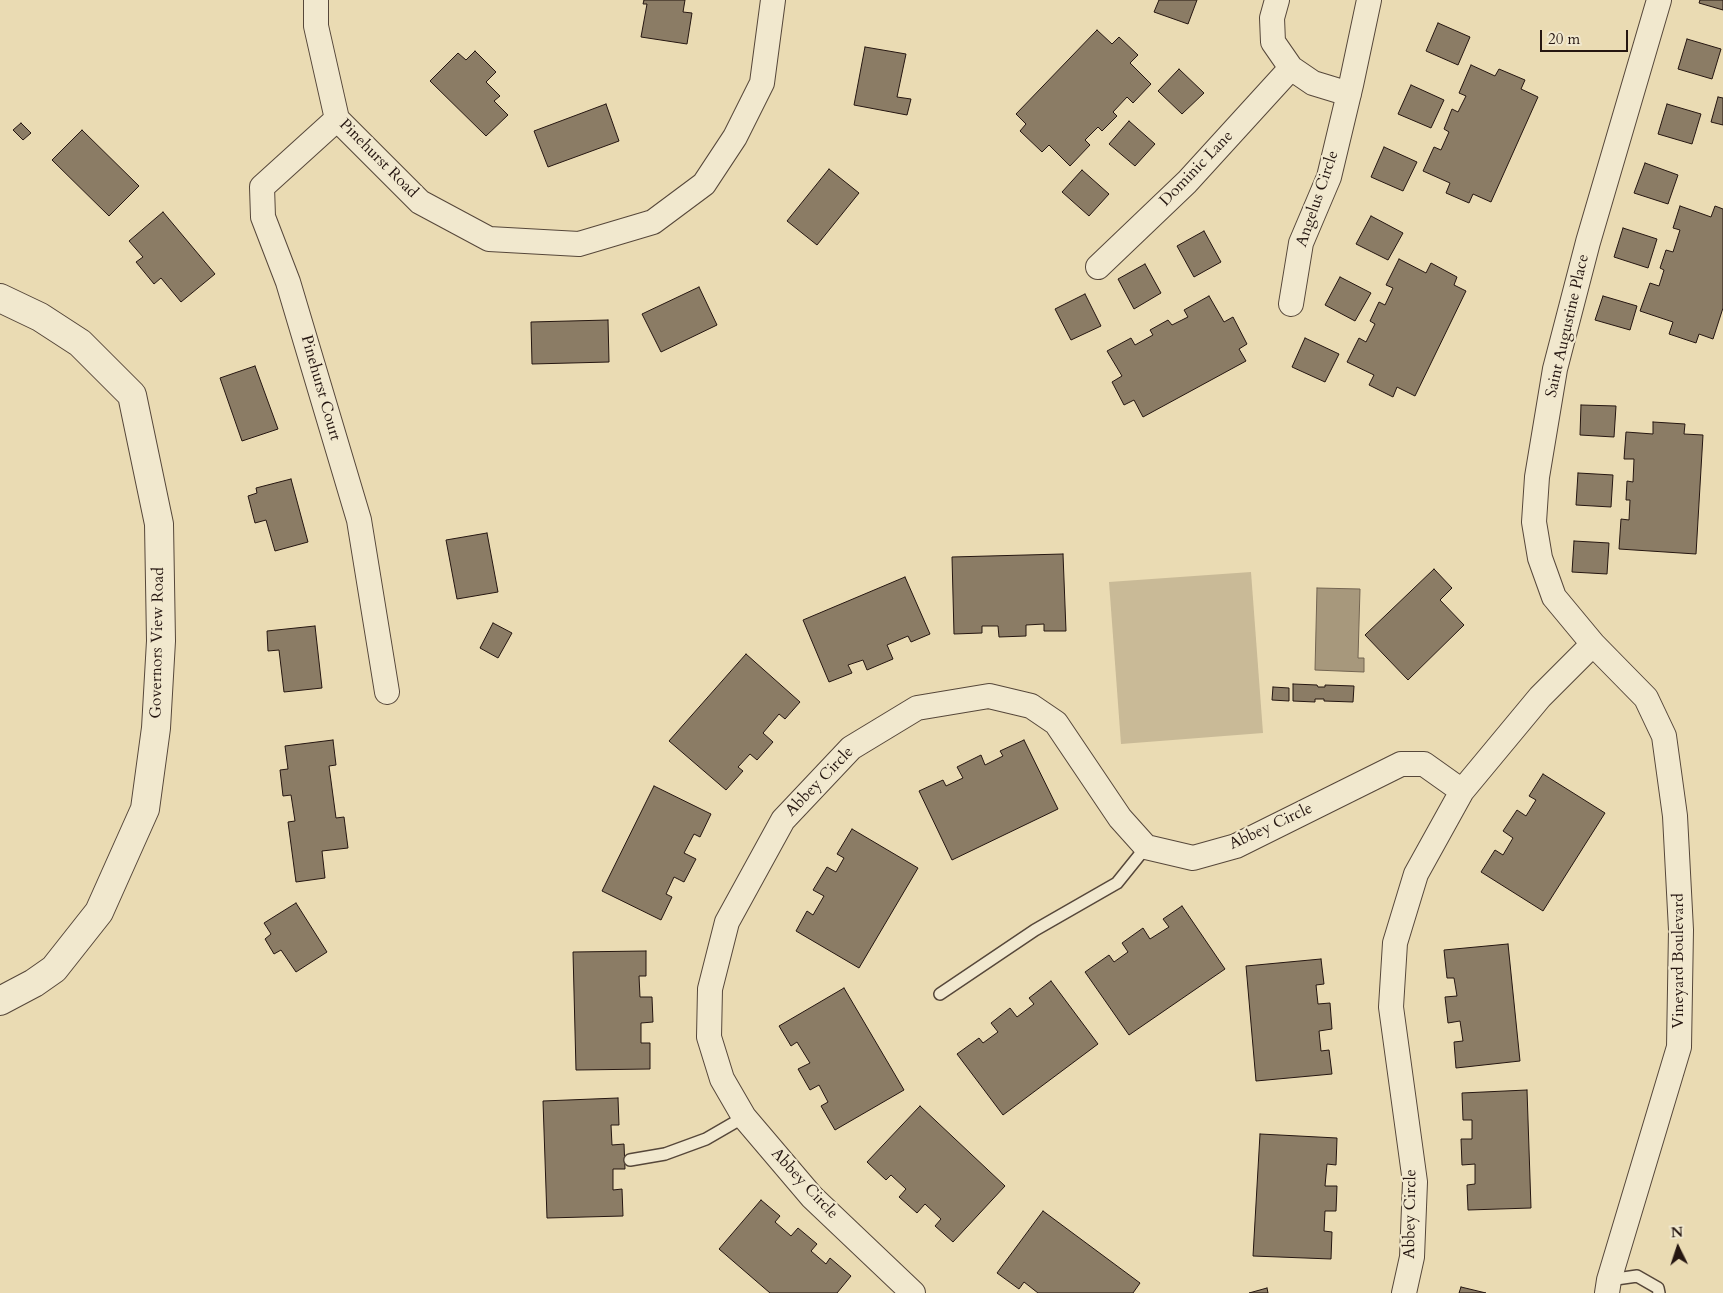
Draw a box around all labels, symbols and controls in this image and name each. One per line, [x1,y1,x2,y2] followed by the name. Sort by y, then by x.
[1543,20,1630,52] scale bar
[1548,29,1580,49] text: 20 m
[335,116,421,202] street label: Pinehurst Road
[1156,127,1238,211] street label: Dominic Lane
[1293,148,1343,250] street label: Angelus Circle
[1542,253,1594,399] street label: Saint Augustine Place
[296,333,344,443] street label: Pinehurst Court
[147,567,169,719] street label: Governors View Road
[782,743,858,821] street label: Abbey Circle
[1226,799,1316,855] street label: Abbey Circle
[1669,893,1689,1029] street label: Vineyard Boulevard
[766,1145,842,1223] street label: Abbey Circle
[1401,1169,1421,1259] street label: Abbey Circle
[1653,1223,1703,1273] north arrow
[1670,1223,1684,1242] text: N

